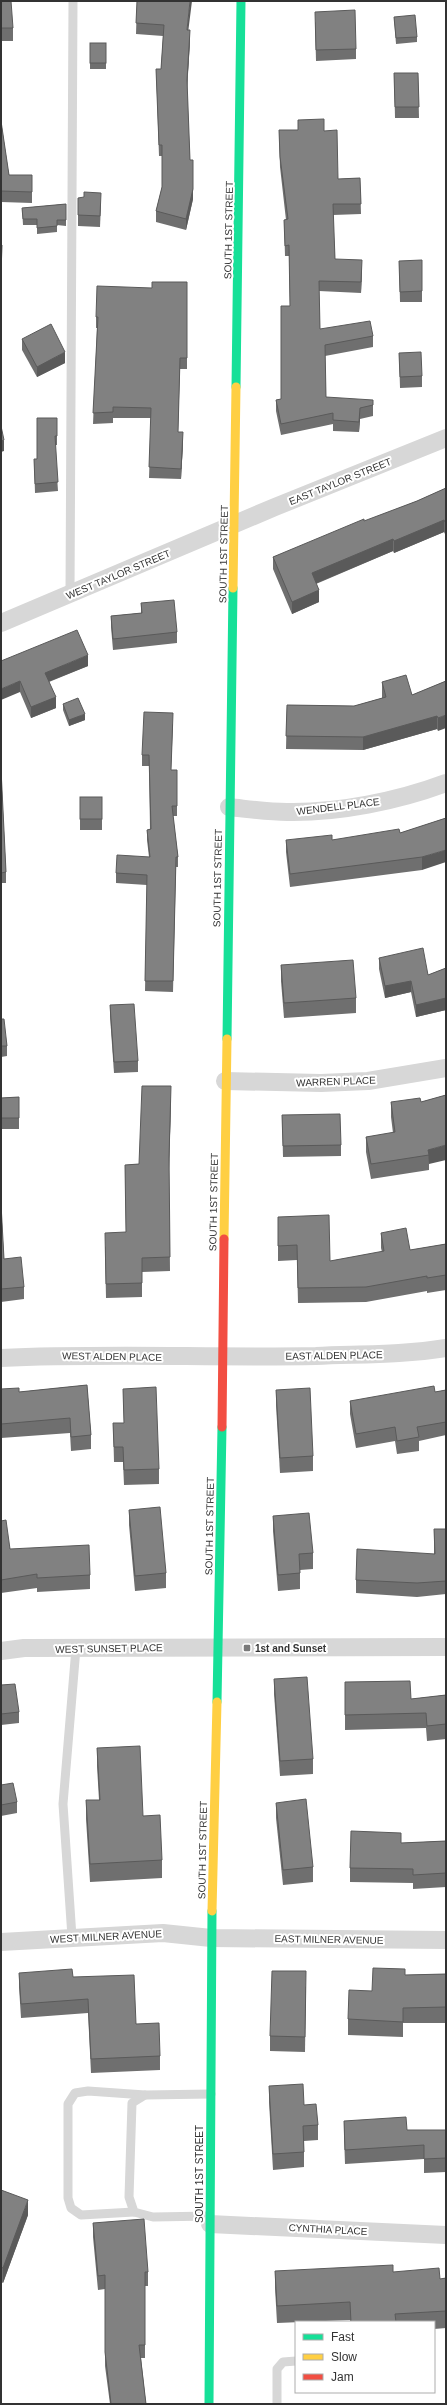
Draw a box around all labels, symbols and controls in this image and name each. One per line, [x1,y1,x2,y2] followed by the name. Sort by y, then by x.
[222,181,235,279] street label: SOUTH 1ST STREET
[287,456,393,507] street label: EAST TAYLOR STREET
[217,505,230,603] street label: SOUTH 1ST STREET
[64,548,172,601] street label: WEST TAYLOR STREET
[296,796,381,817] street label: WENDELL PLACE
[211,829,224,927] street label: SOUTH 1ST STREET
[296,1075,376,1088] street label: WARREN PLACE
[207,1153,220,1251] street label: SOUTH 1ST STREET
[285,1349,383,1362] street label: EAST ALDEN PLACE
[62,1350,162,1363] street label: WEST ALDEN PLACE
[203,1477,216,1575] street label: SOUTH 1ST STREET
[55,1642,163,1655] street label: WEST SUNSET PLACE
[242,1643,252,1653] marker: 1st and Sunset
[255,1643,327,1654] place label: 1st and Sunset
[196,1801,209,1899] street label: SOUTH 1ST STREET
[50,1928,163,1945] street label: WEST MILNER AVENUE
[274,1933,384,1946] street label: EAST MILNER AVENUE
[194,2125,205,2223] street label: SOUTH 1ST STREET
[288,2222,368,2237] street label: CYNTHIA PLACE
[295,2321,435,2393] legend
[331,2330,355,2344] text: Fast
[331,2350,357,2364] text: Slow
[331,2370,354,2384] text: Jam

